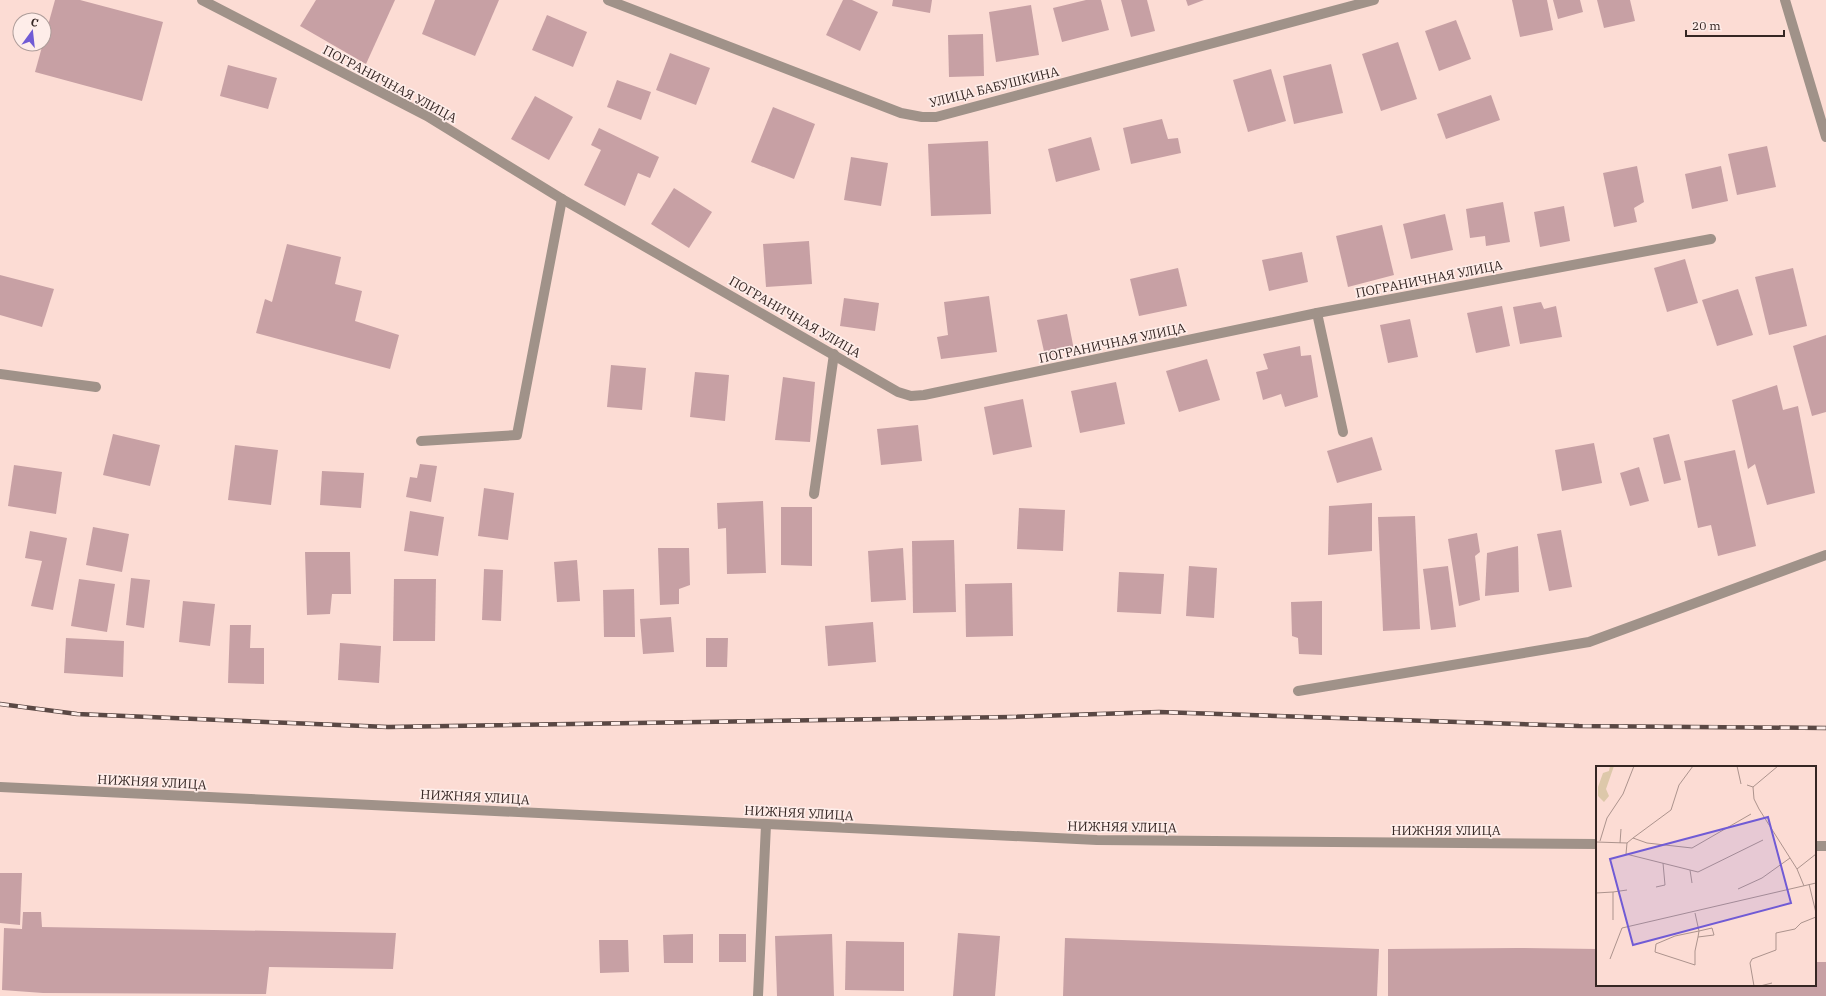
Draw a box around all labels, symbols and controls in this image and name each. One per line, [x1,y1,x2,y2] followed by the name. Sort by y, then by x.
[12,12,52,52] north arrow
[1686,12,1784,38] scale bar
[29,15,40,30] text: С
[1692,18,1721,33] text: 20 m
[320,41,460,127] street label: ПОГРАНИЧНАЯ УЛИЦА
[927,63,1061,111] street label: УЛИЦА БАБУШКИНА
[1354,256,1504,302] street label: ПОГРАНИЧНАЯ УЛИЦА
[726,272,864,362] street label: ПОГРАНИЧНАЯ УЛИЦА
[1037,319,1187,367] street label: ПОГРАНИЧНАЯ УЛИЦА
[1596,766,1816,986] inset map
[97,771,207,793] street label: НИЖНЯЯ УЛИЦА
[420,786,530,808] street label: НИЖНЯЯ УЛИЦА
[744,802,854,824] street label: НИЖНЯЯ УЛИЦА
[1067,818,1177,836] street label: НИЖНЯЯ УЛИЦА
[1391,822,1501,839] street label: НИЖНЯЯ УЛИЦА

